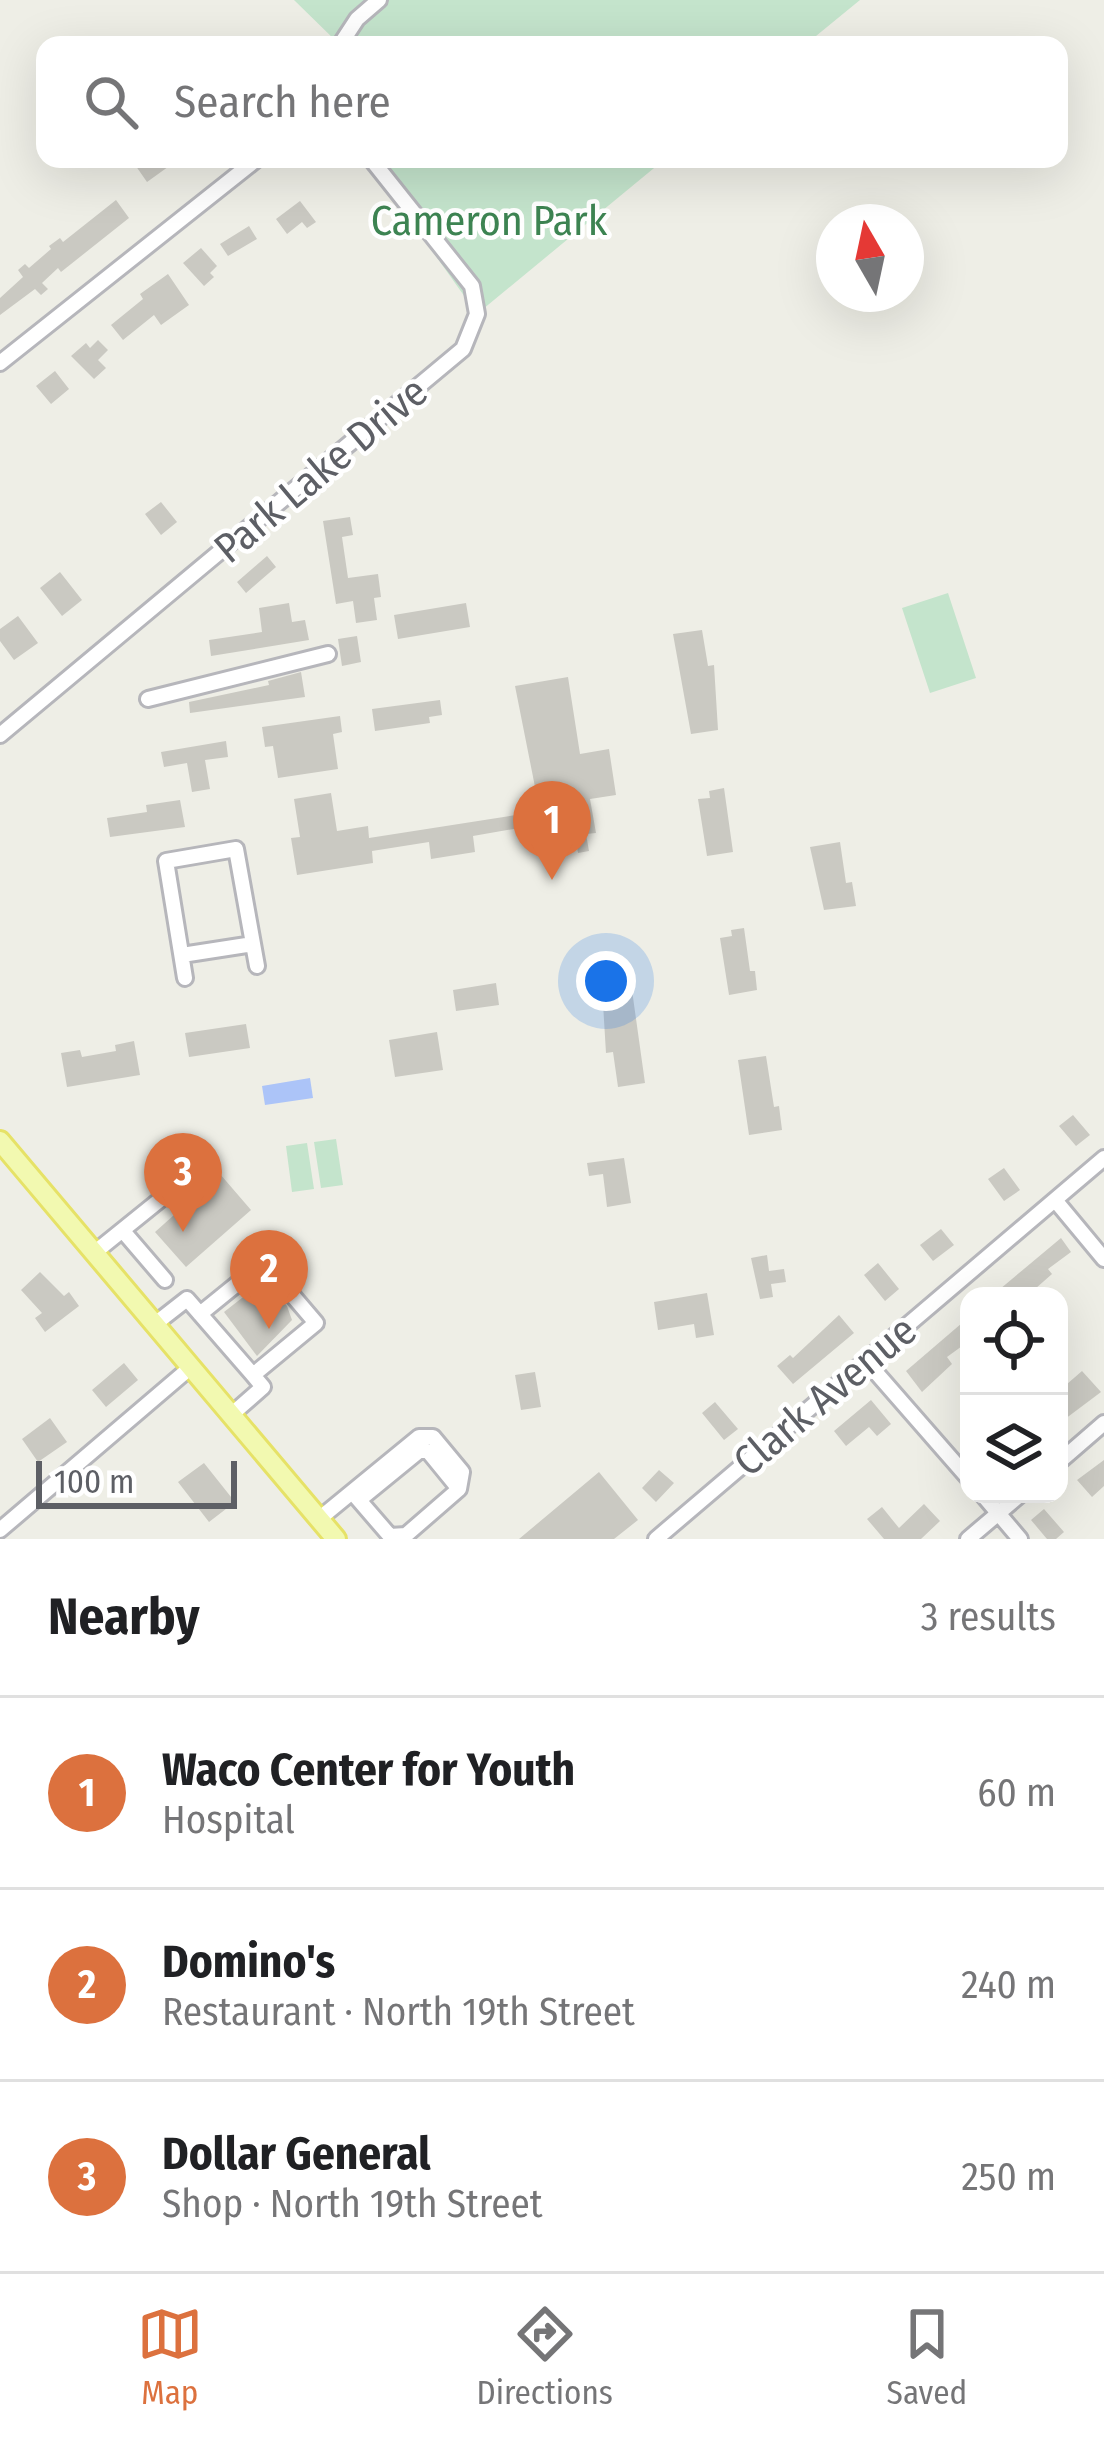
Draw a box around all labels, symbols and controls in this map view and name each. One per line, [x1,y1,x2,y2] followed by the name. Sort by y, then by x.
[36,36,1068,168] search box
[78,69,144,135] icon: search
[174,75,391,129] text: Search here
[371,196,608,246] park label: Cameron Park
[816,204,924,312] north arrow
[205,367,437,573] street label: Park Lake Drive
[513,781,591,880] pin: 1
[576,951,636,1011] your location
[144,1133,222,1232] pin: 3
[230,1230,308,1329] pin: 2
[960,1287,1068,1503] map controls
[960,1287,1068,1395] button: locate
[724,1305,926,1487] street label: Clark Avenue
[960,1395,1068,1503] button: layers
[36,1455,237,1508] scale bar
[54,1462,134,1502] text: 100 m
[48,1586,200,1648] text: Nearby
[921,1594,1056,1640] text: 3 results
[162,1743,575,1797] text: Waco Center for Youth
[79,1770,95,1816] text: 1
[977,1770,1056,1816] text: 60 m
[162,1797,295,1843] text: Hospital
[162,1935,335,1989] text: Domino's
[78,1962,96,2008] text: 2
[961,1962,1056,2008] text: 240 m
[162,1989,635,2035] text: Restaurant · North 19th Street
[162,2127,430,2181] text: Dollar General
[78,2154,96,2200] text: 3
[961,2154,1056,2200] text: 250 m
[162,2181,543,2227] text: Shop · North 19th Street
[137,2301,203,2413] tab: Map
[476,2301,613,2413] tab: Directions
[887,2301,967,2413] tab: Saved

